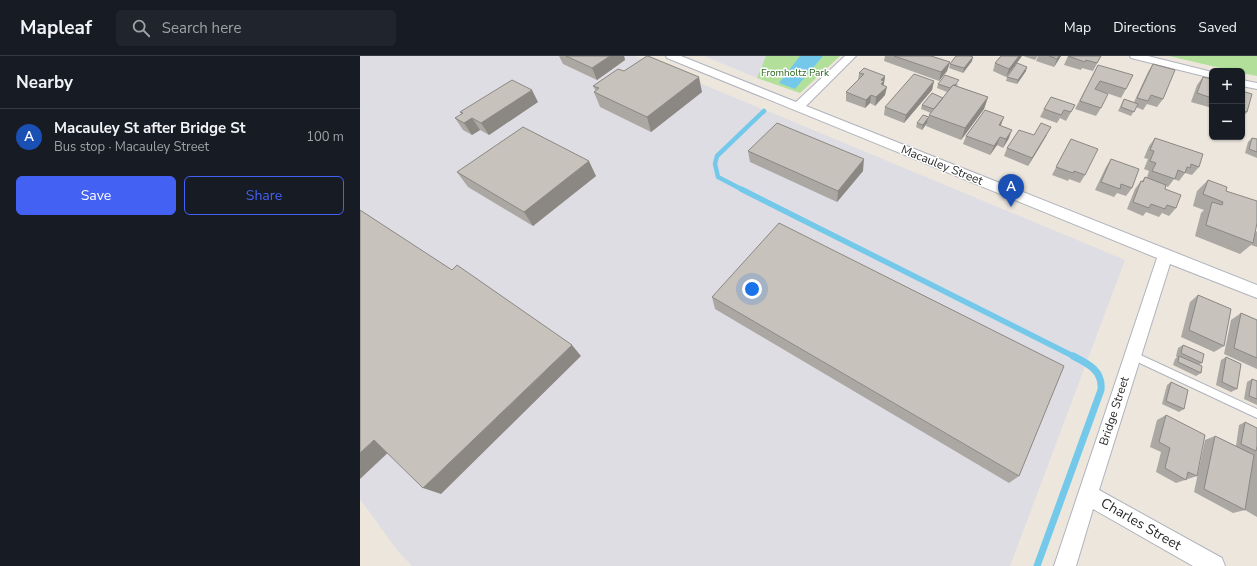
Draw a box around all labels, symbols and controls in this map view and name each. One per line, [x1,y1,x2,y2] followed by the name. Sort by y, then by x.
[116,10,396,46] search box
[20,15,92,41] text: Mapleaf
[130,17,152,39] icon: search
[162,18,241,38] text: Search here
[1064,18,1091,37] text: Map
[1113,18,1176,37] text: Directions
[1198,18,1237,37] text: Saved
[761,66,830,80] park label: Fromholtz Park
[1209,68,1245,140] map controls
[1209,68,1245,104] button: +
[16,71,73,94] text: Nearby
[1209,104,1245,140] button: −
[54,118,245,138] text: Macauley St after Bridge St
[24,128,34,146] text: A
[306,128,344,146] text: 100 m
[54,138,209,156] text: Bus stop · Macauley Street
[899,141,986,189] street label: Macauley Street
[998,174,1024,207] pin: A
[16,176,176,215] button: Save
[184,176,344,215] button: Share
[742,279,762,299] your location
[1095,374,1133,447] street label: Bridge Street
[1097,493,1185,555] street label: Charles Street

